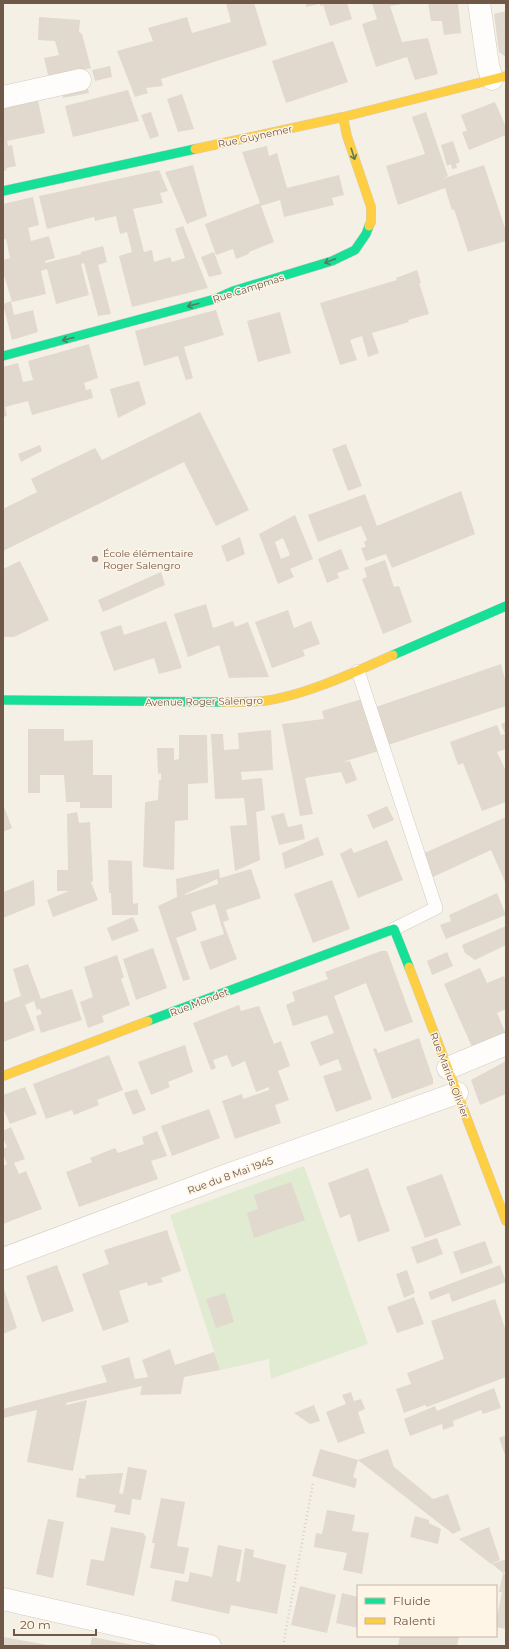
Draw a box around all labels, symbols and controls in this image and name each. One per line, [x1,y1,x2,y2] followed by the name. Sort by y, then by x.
[217,122,294,151] street label: Rue Guynemer
[350,148,358,160] one-way arrow
[325,258,337,266] one-way arrow
[211,271,286,306] street label: Rue Campmas
[187,302,200,309] one-way arrow
[61,336,74,343] one-way arrow
[103,547,193,572] place label: École élémentaire Roger Salengro
[90,554,100,564] marker: École élémentaire Roger Salengro
[145,694,263,709] street label: Avenue Roger Salengro
[168,985,230,1020] street label: Rue Mondet
[427,1030,472,1120] street label: Rue Marius Olivier
[185,1154,275,1197] street label: Rue du 8 Mai 1945
[357,1585,497,1637] legend
[393,1593,431,1608] text: Fluide
[14,1611,96,1637] scale bar
[393,1613,435,1628] text: Ralenti
[20,1617,51,1632] text: 20 m

